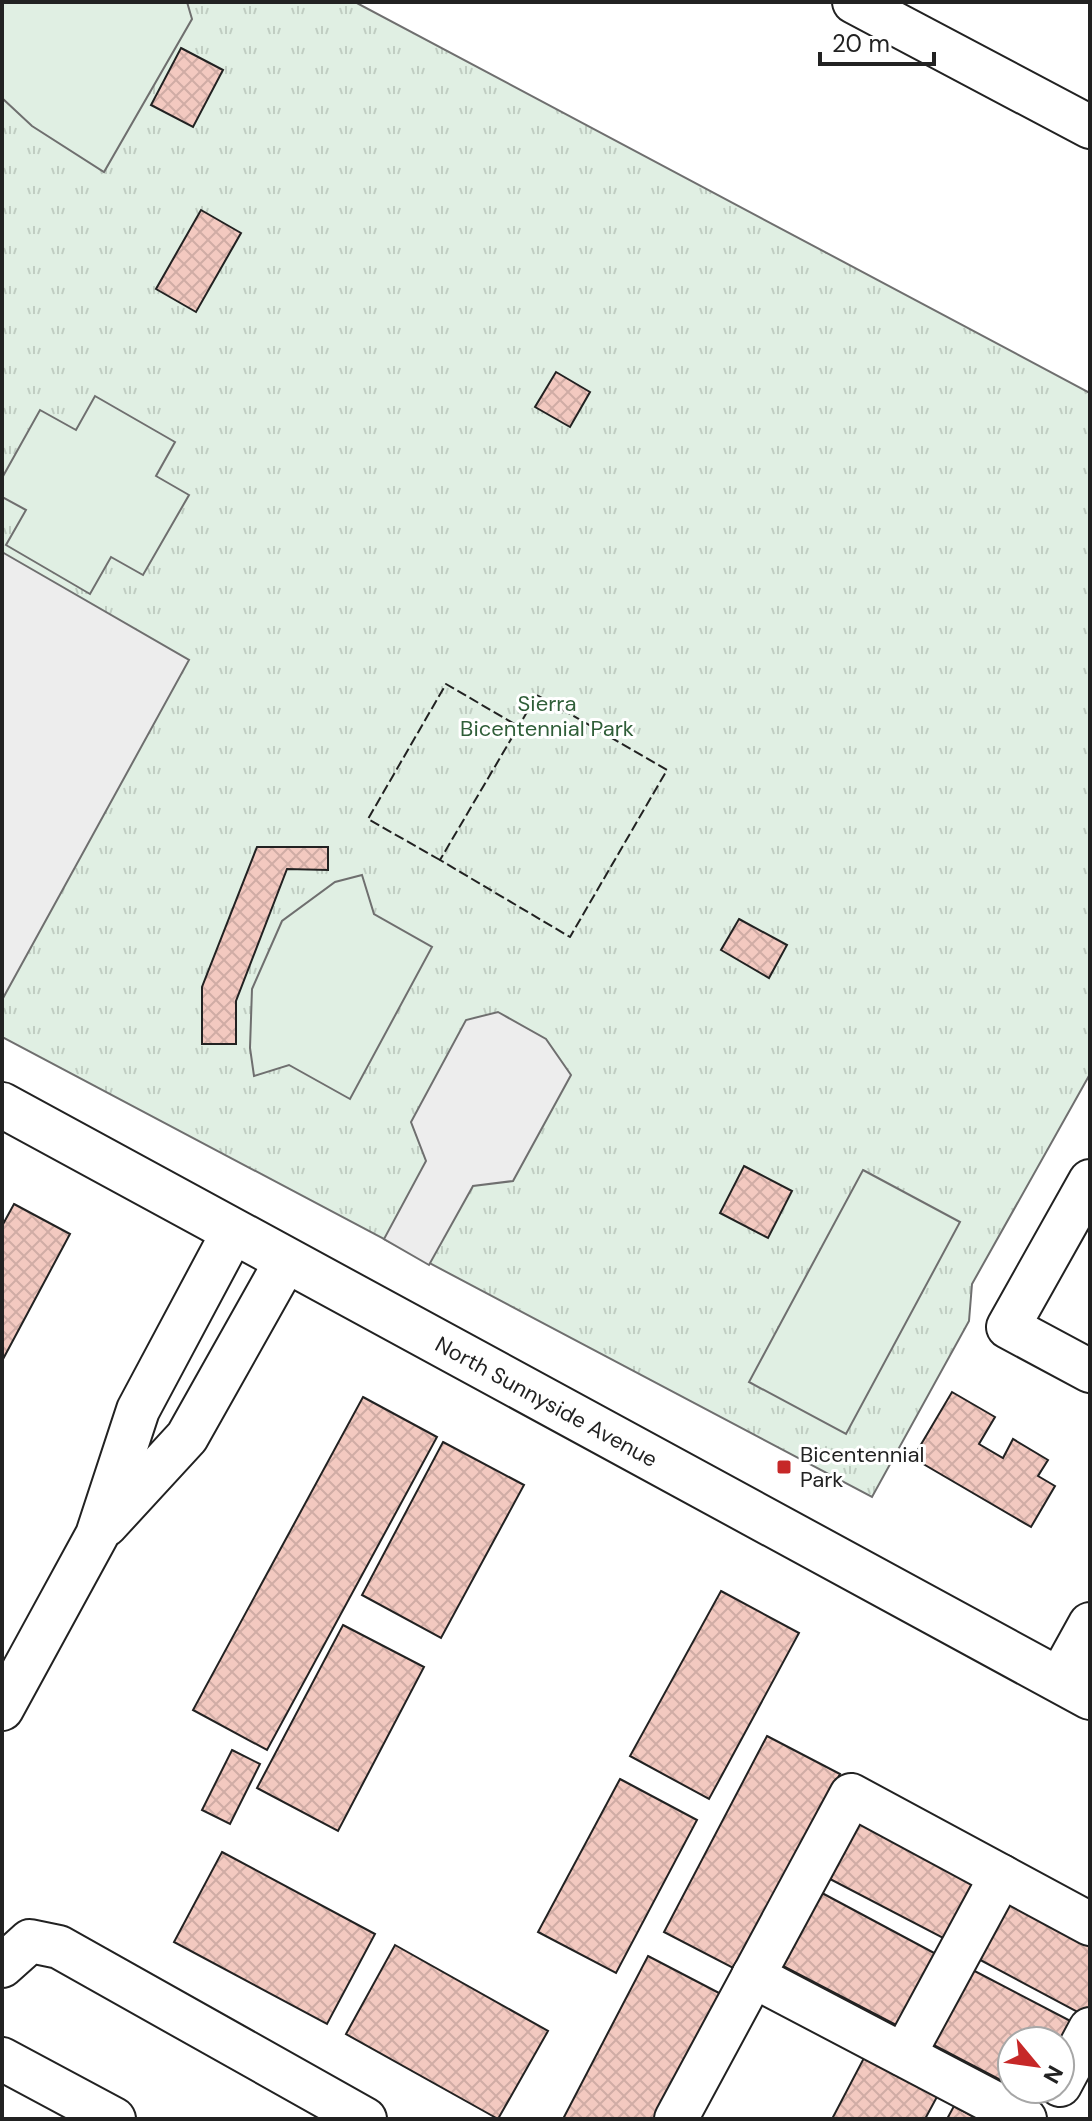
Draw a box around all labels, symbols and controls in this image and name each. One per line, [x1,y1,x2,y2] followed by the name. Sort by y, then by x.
[820,16,934,66] scale bar
[832,28,890,59] text: 20 m
[460,689,634,743] park label: Sierra Bicentennial Park
[430,1329,663,1474] street label: North Sunnyside Avenue
[800,1440,924,1494] place label: Bicentennial Park
[775,1458,793,1476] marker: Bicentennial Park
[996,2025,1076,2105] north arrow
[1036,2060,1070,2089] text: N

